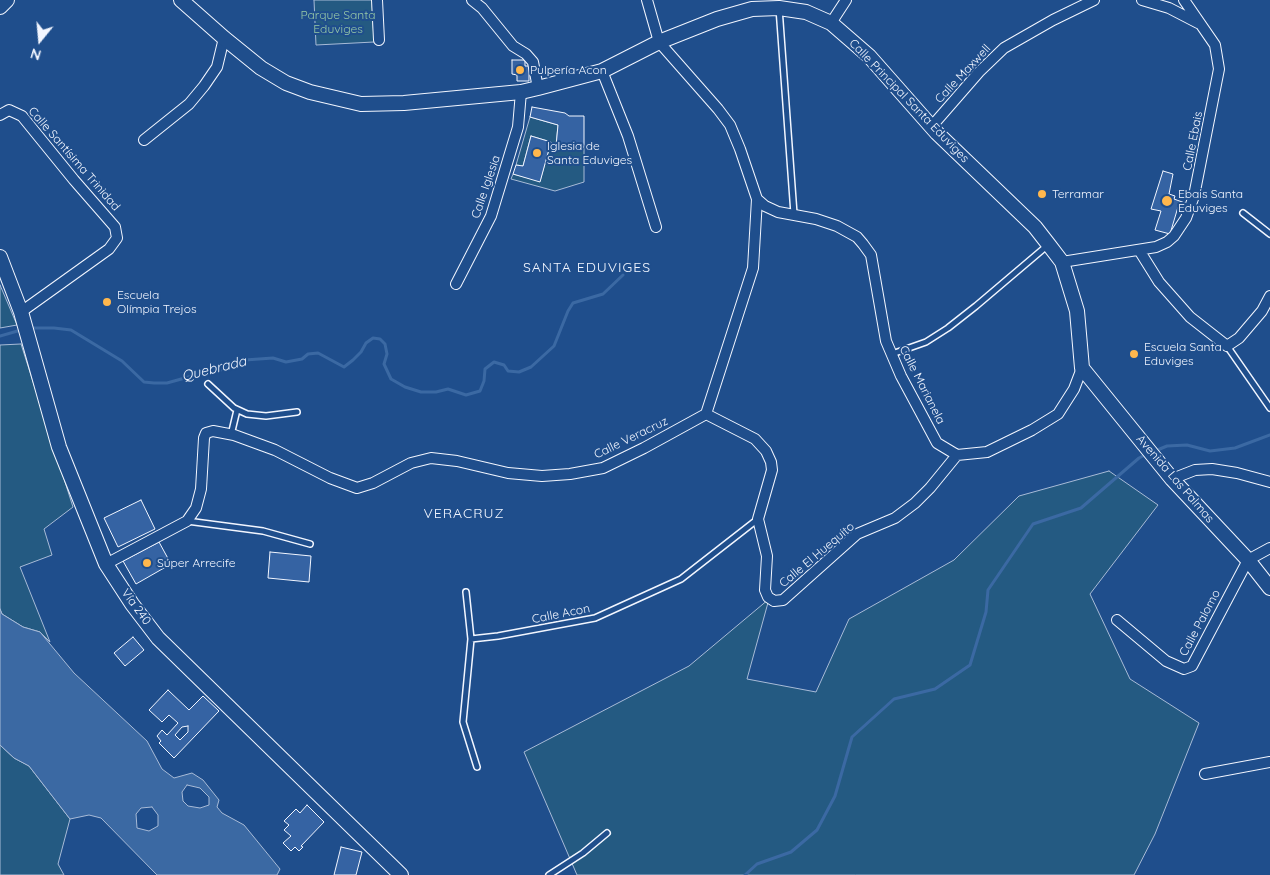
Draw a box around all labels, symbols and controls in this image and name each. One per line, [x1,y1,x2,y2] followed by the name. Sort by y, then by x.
[300,8,376,36] park label: Parque Santa Eduviges
[15,15,65,65] north arrow
[846,36,972,166] street label: Calle Principal Santa Eduviges
[932,42,994,106] street label: Calle Maxwell
[28,44,43,64] text: N
[530,63,607,77] place label: Pulpería Acon
[514,64,526,76] marker: Pulpería Acon
[25,104,123,214] street label: Calle Santísima Trinidad
[1180,110,1206,172] street label: Calle Ebais
[547,139,632,167] place label: Iglesia de Santa Eduviges
[531,147,543,159] marker: Iglesia de Santa Eduviges
[468,153,504,221] street label: Calle Iglesia
[1052,187,1104,201] place label: Terramar
[1178,187,1243,215] place label: Ebais Santa Eduviges
[1036,188,1048,200] marker: Terramar
[1160,194,1174,208] marker: Ebais Santa Eduviges
[521,260,653,276] district label: SANTA EDUVIGES
[117,288,197,316] place label: Escuela Olímpia Trejos
[101,296,113,308] marker: Escuela Olímpia Trejos
[1144,340,1222,368] place label: Escuela Santa Eduviges
[896,343,948,427] street label: Calle Marianela
[1128,348,1140,360] marker: Escuela Santa Eduviges
[180,353,248,385] water label: Quebrada
[592,414,670,462] street label: Calle Veracruz
[1133,432,1217,526] street label: Avenida Las Palmas
[422,506,506,522] district label: VERACRUZ
[777,519,857,591] street label: Calle El Huequito
[157,556,235,570] place label: Súper Arrecife
[141,557,153,569] marker: Súper Arrecife
[118,586,154,628] street label: Vía 240
[1177,587,1223,659] street label: Calle Palomo
[531,601,591,627] street label: Calle Acon

